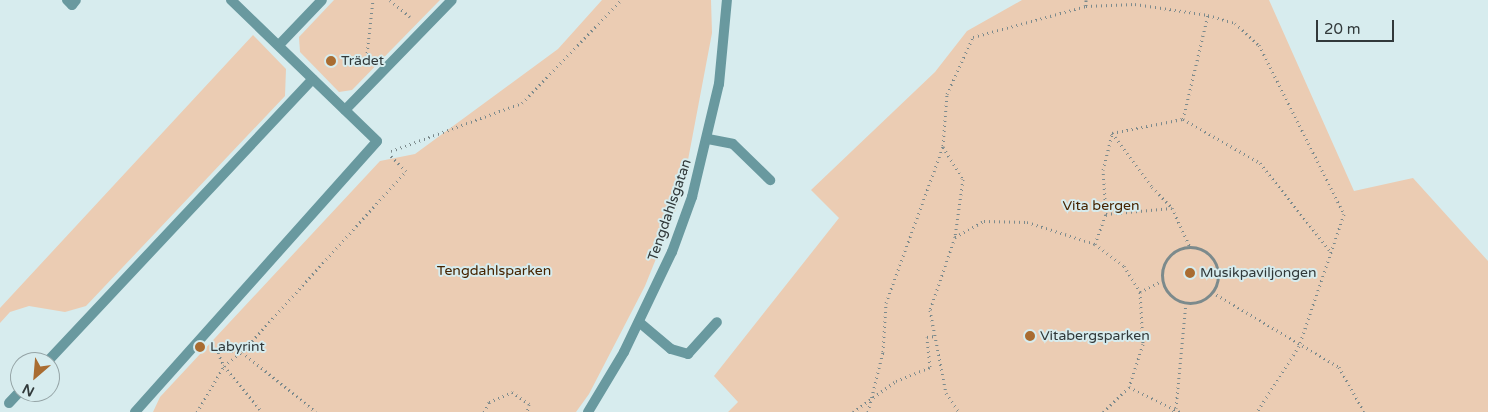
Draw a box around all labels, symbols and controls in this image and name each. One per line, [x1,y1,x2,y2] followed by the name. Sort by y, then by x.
[1318,10,1396,42] scale bar
[1324,20,1361,38] text: 20 m
[341,53,384,69] place label: Trädet
[325,55,337,67] marker: Trädet
[645,157,695,263] street label: Tengdahlsgatan
[1062,198,1140,214] park label: Vita bergen
[437,263,551,279] park label: Tengdahlsparken
[1200,265,1317,281] place label: Musikpaviljongen
[1184,267,1196,279] marker: Musikpaviljongen
[1040,328,1150,344] place label: Vitabergsparken
[1024,330,1036,342] marker: Vitabergsparken
[210,339,265,355] place label: Labyrint
[194,341,206,353] marker: Labyrint
[10,352,60,402] north arrow
[20,380,37,400] text: N

